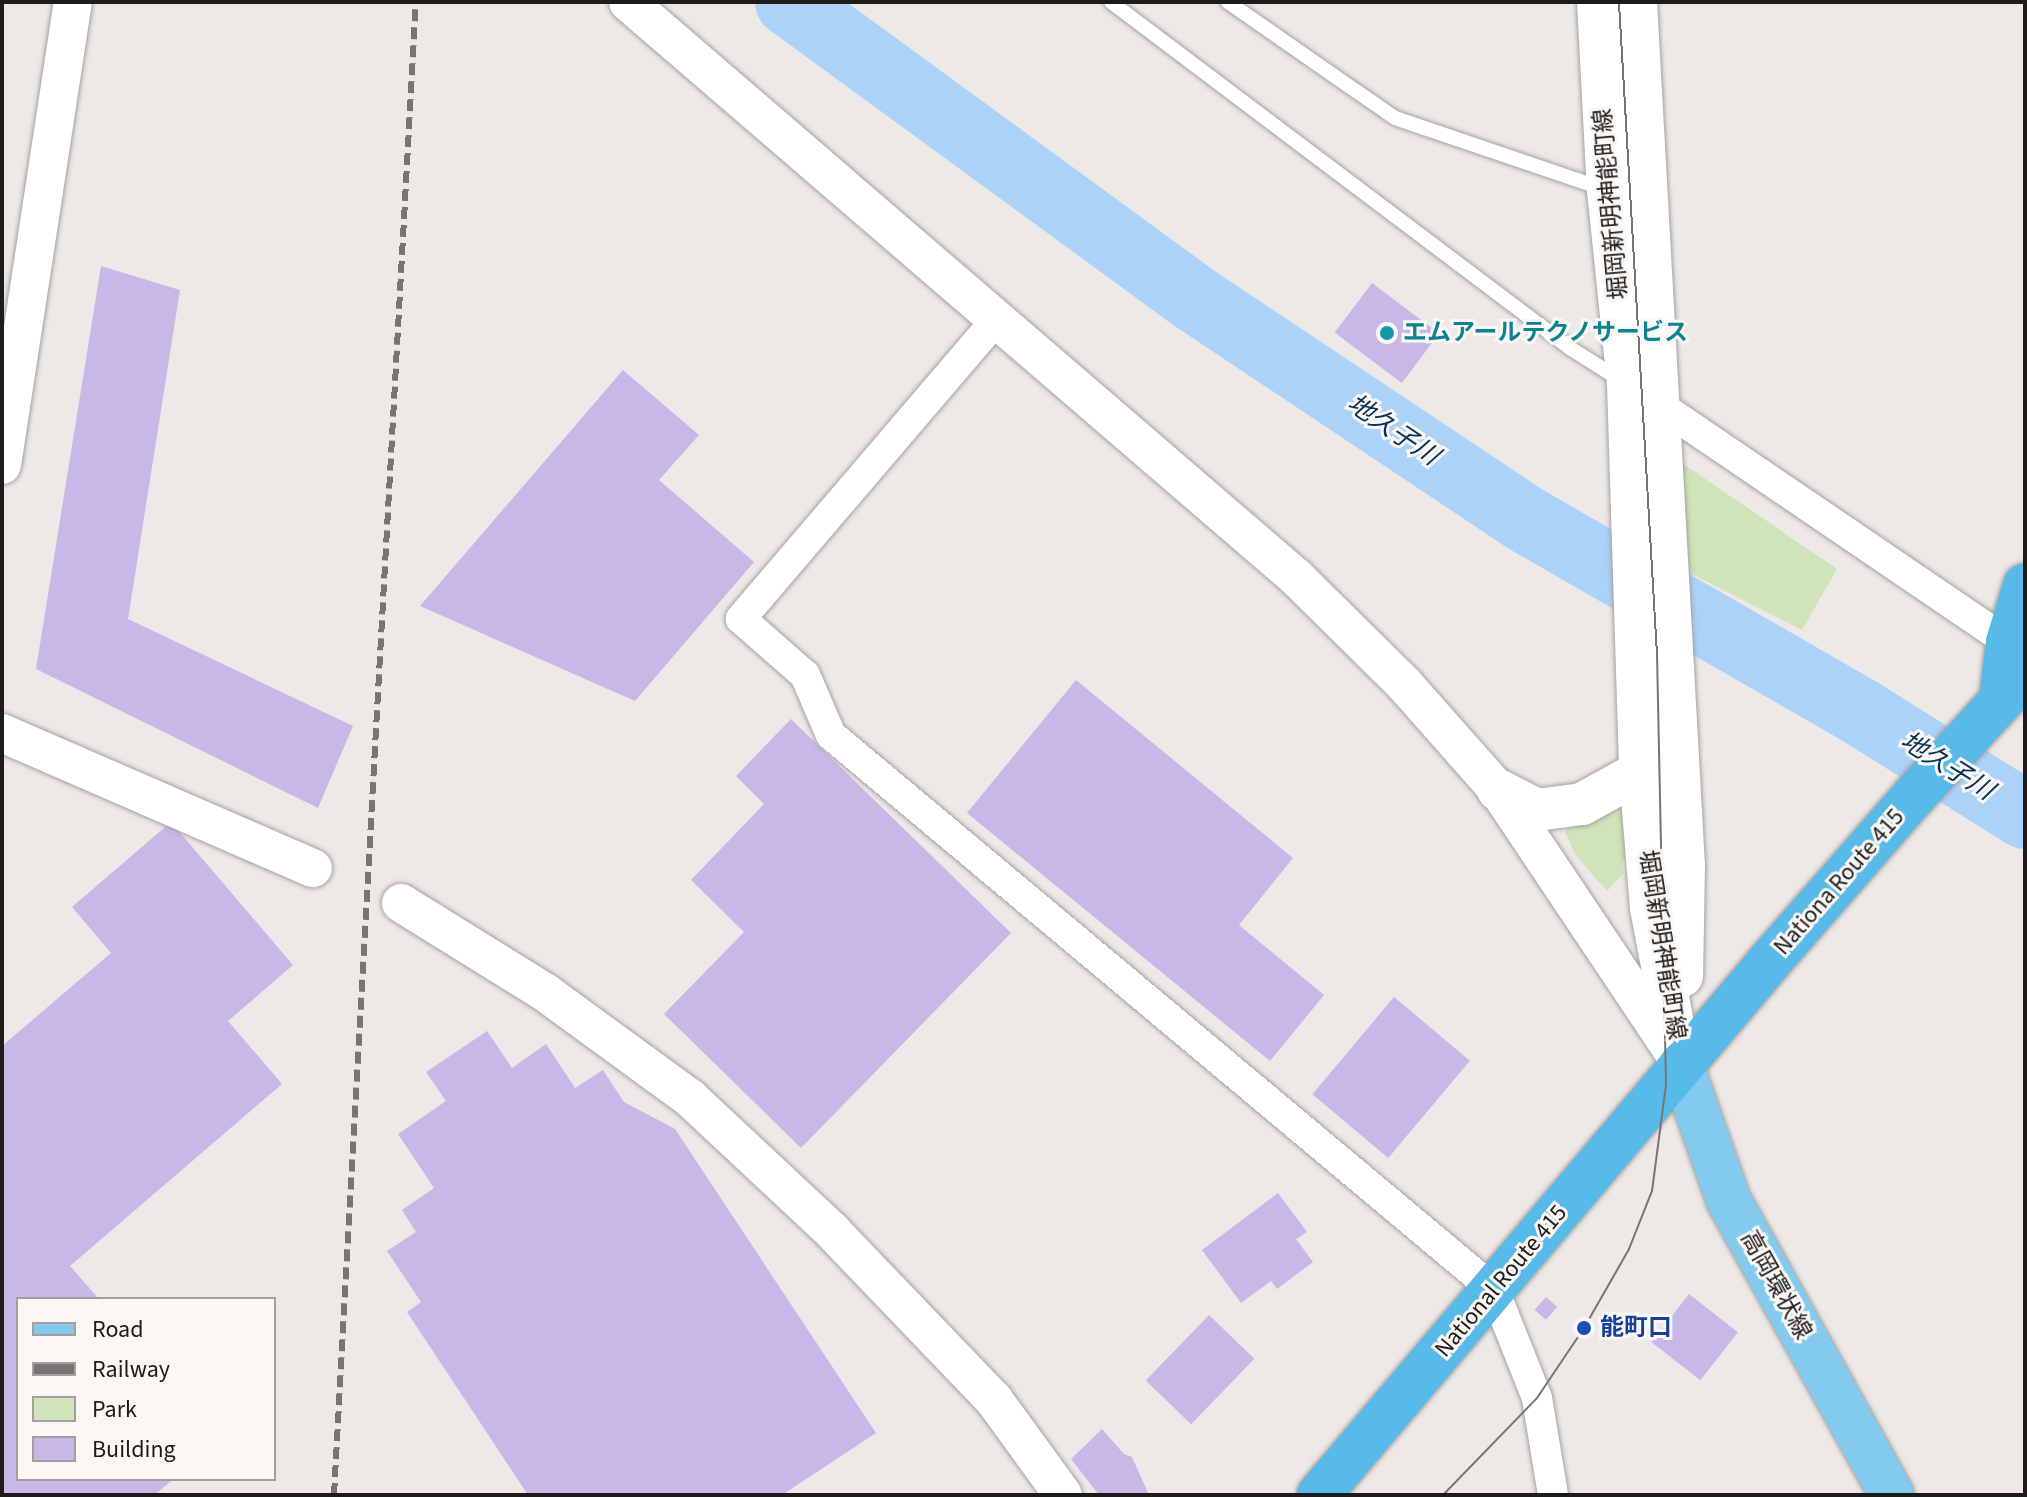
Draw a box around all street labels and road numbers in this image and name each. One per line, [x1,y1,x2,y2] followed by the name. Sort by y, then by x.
[1588,107,1634,301] street label: 堀岡新明神能町線
[1768,803,1910,961] street label: Nationa Route 415
[1633,848,1691,1042] street label: 堀岡新明神能町線
[1429,1199,1573,1363] street label: National Route 415
[1734,1226,1818,1344] street label: 高岡環状線

